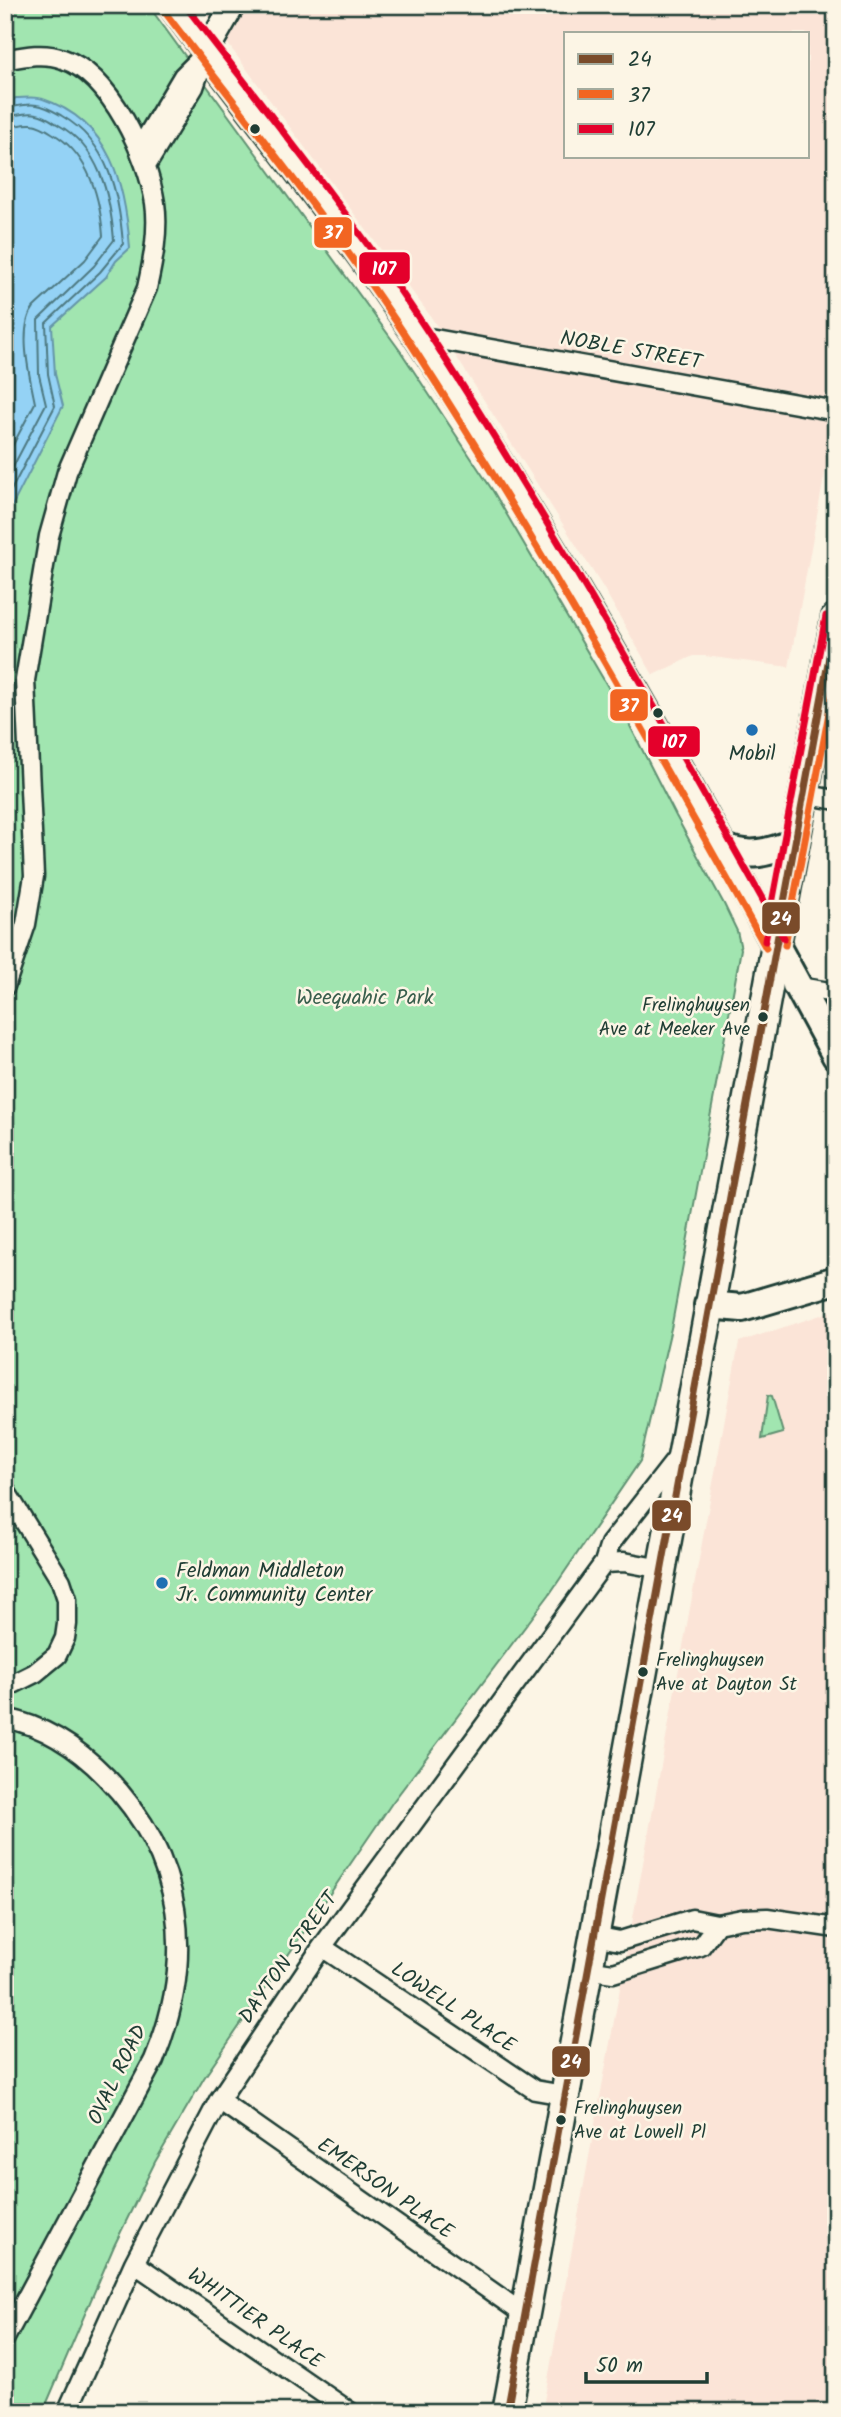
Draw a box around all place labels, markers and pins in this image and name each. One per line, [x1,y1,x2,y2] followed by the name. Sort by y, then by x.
[248,122,262,136] unlabelled marker
[651,706,665,720] unlabelled marker
[744,722,760,738] marker: Mobil
[728,738,776,771] place label: Mobil
[599,991,750,1045] place label: Frelinghuysen Ave at Meeker Ave
[756,1010,770,1024] marker: Frelinghuysen Ave at Meeker Ave
[176,1555,373,1612] place label: Feldman Middleton Jr. Community Center
[154,1575,170,1591] marker: Feldman Middleton Jr. Community Center
[656,1646,797,1700] place label: Frelinghuysen Ave at Dayton St
[636,1665,650,1679] marker: Frelinghuysen Ave at Dayton St
[574,2094,706,2148] place label: Frelinghuysen Ave at Lowell Pl
[554,2113,568,2127] marker: Frelinghuysen Ave at Lowell Pl

